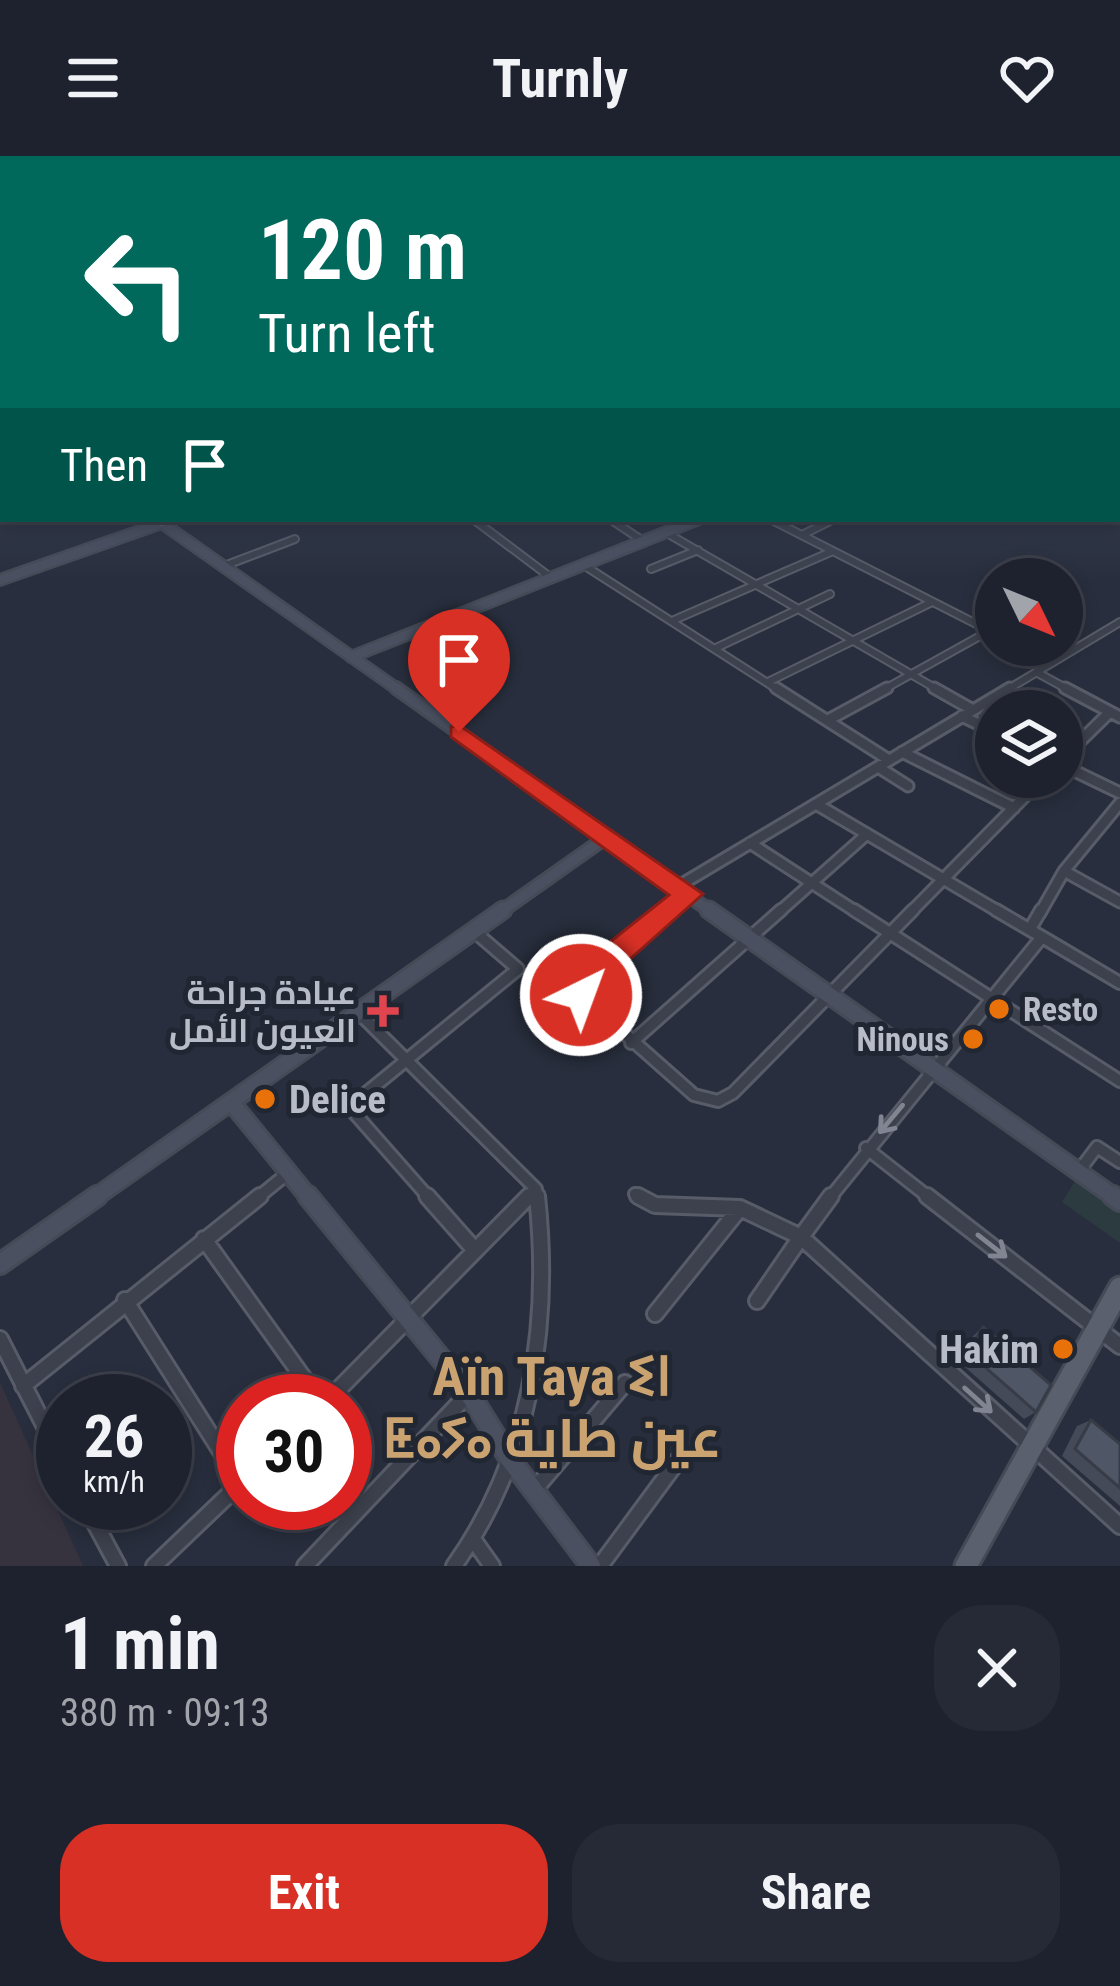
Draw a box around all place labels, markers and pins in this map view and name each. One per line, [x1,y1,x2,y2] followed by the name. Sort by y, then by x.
[408,609,510,732] pin
[169,973,356,1050] place label: عيادة جراحة العيون الأمل
[1023,990,1098,1029] place label: Resto
[367,995,399,1027] marker: عيادة جراحة العيون الأمل
[986,996,1012,1022] marker: Resto
[857,1020,949,1059] place label: Ninous
[960,1026,986,1052] marker: Ninous
[289,1077,386,1123] place label: Delice
[252,1086,278,1112] marker: Delice
[939,1327,1039,1373] place label: Hakim
[1050,1336,1076,1362] marker: Hakim

